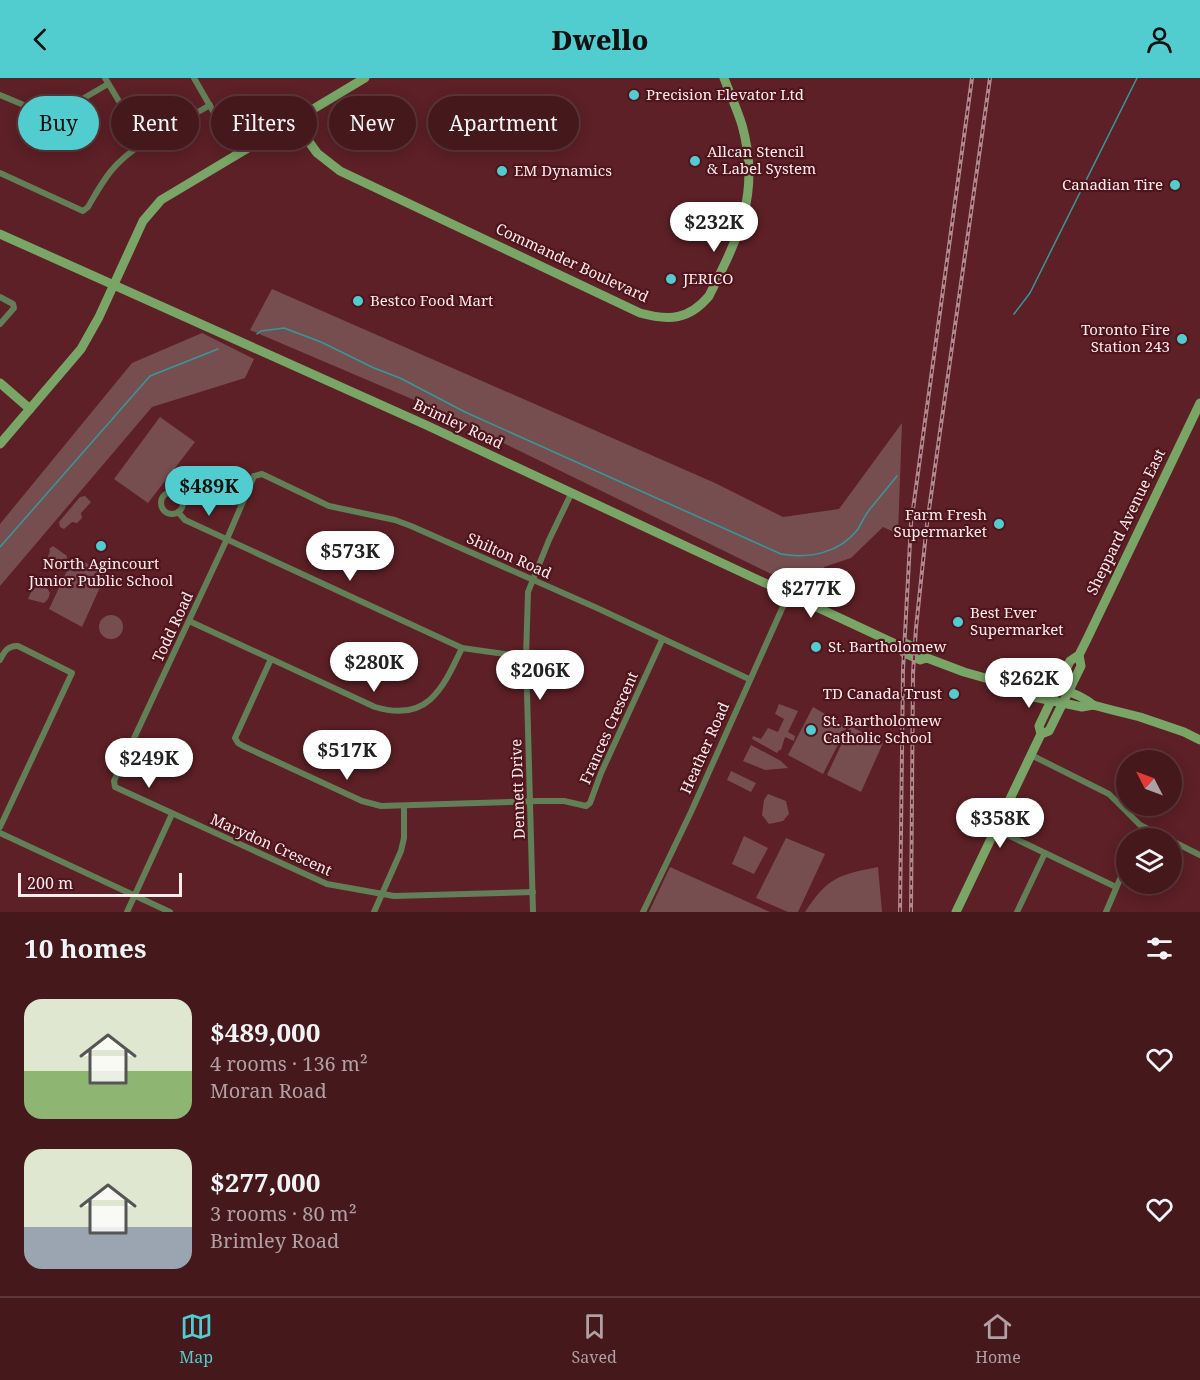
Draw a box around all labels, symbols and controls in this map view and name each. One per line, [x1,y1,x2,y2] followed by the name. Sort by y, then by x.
[552,21,648,58] text: Dwello
[24,23,57,56] icon: back
[1143,23,1176,56] icon: person
[646,84,804,104] place label: Precision Elevator Ltd
[627,88,641,102] marker: Precision Elevator Ltd
[18,96,99,150] chip: Buy
[111,96,199,150] chip: Rent
[211,96,317,150] chip: Filters
[329,96,416,150] chip: New
[428,96,579,150] chip: Apartment
[707,141,816,178] place label: Allcan Stencil & Label System
[688,154,702,168] marker: Allcan Stencil & Label System
[514,160,612,180] place label: EM Dynamics
[495,164,509,178] marker: EM Dynamics
[1062,174,1163,194] place label: Canadian Tire
[1168,178,1182,192] marker: Canadian Tire
[672,202,756,253] pin: $232K
[684,208,744,235] text: $232K
[493,218,652,306] street label: Commander Boulevard
[682,268,733,288] place label: JERICO
[664,272,678,286] marker: JERICO
[370,290,493,310] place label: Bestco Food Mart
[351,294,365,308] marker: Bestco Food Mart
[1081,319,1170,356] place label: Toronto Fire Station 243
[1175,332,1189,346] marker: Toronto Fire Station 243
[410,394,507,453] street label: Brimley Road
[1081,445,1169,598] street label: Sheppard Avenue East
[167,466,251,517] pin: $489K
[179,472,239,499] text: $489K
[894,504,987,541] place label: Farm Fresh Supermarket
[992,517,1006,531] marker: Farm Fresh Supermarket
[464,527,555,583] street label: Shilton Road
[308,531,392,582] pin: $573K
[320,537,380,564] text: $573K
[94,539,108,553] marker: North Agincourt Junior Public School
[28,553,174,590] place label: North Agincourt Junior Public School
[769,568,853,619] pin: $277K
[781,574,841,601] text: $277K
[147,588,197,665] street label: Todd Road
[970,602,1063,639] place label: Best Ever Supermarket
[951,615,965,629] marker: Best Ever Supermarket
[828,636,946,656] place label: St. Bartholomew
[809,640,823,654] marker: St. Bartholomew
[332,642,416,693] pin: $280K
[344,648,404,675] text: $280K
[498,650,582,701] pin: $206K
[510,656,570,683] text: $206K
[987,658,1071,709] pin: $262K
[999,664,1059,691] text: $262K
[574,668,642,787] street label: Frances Crescent
[823,683,942,703] place label: TD Canada Trust
[947,687,961,701] marker: TD Canada Trust
[675,699,733,797] street label: Heather Road
[823,710,941,747] place label: St. Bartholomew Catholic School
[804,723,818,737] marker: St. Bartholomew Catholic School
[305,730,389,781] pin: $517K
[317,736,377,763] text: $517K
[107,738,191,789] pin: $249K
[505,739,529,839] street label: Dennett Drive
[119,744,179,771] text: $249K
[1116,750,1182,816] north arrow
[1116,750,1182,894] map controls
[958,798,1042,849] pin: $358K
[970,804,1030,831] text: $358K
[208,808,335,880] street label: Marydon Crescent
[1116,828,1182,894] button: layers
[18,870,182,898] scale bar
[27,872,73,894] text: 200 m
[24,930,146,966] text: 10 homes
[1143,932,1176,965] icon: filters
[210,1014,320,1050] text: $489,000
[72,1023,144,1095] icon: home
[1143,1043,1176,1076] icon: heart
[210,1050,368,1077] text: 4 rooms · 136 m²
[210,1077,327,1104] text: Moran Road
[210,1164,320,1200] text: $277,000
[72,1173,144,1245] icon: home
[1143,1193,1176,1226] icon: heart
[210,1200,357,1227] text: 3 rooms · 80 m²
[210,1227,339,1254] text: Brimley Road
[179,1310,213,1368] tab: Map
[571,1310,617,1368] tab: Saved
[975,1310,1021,1368] tab: Home

